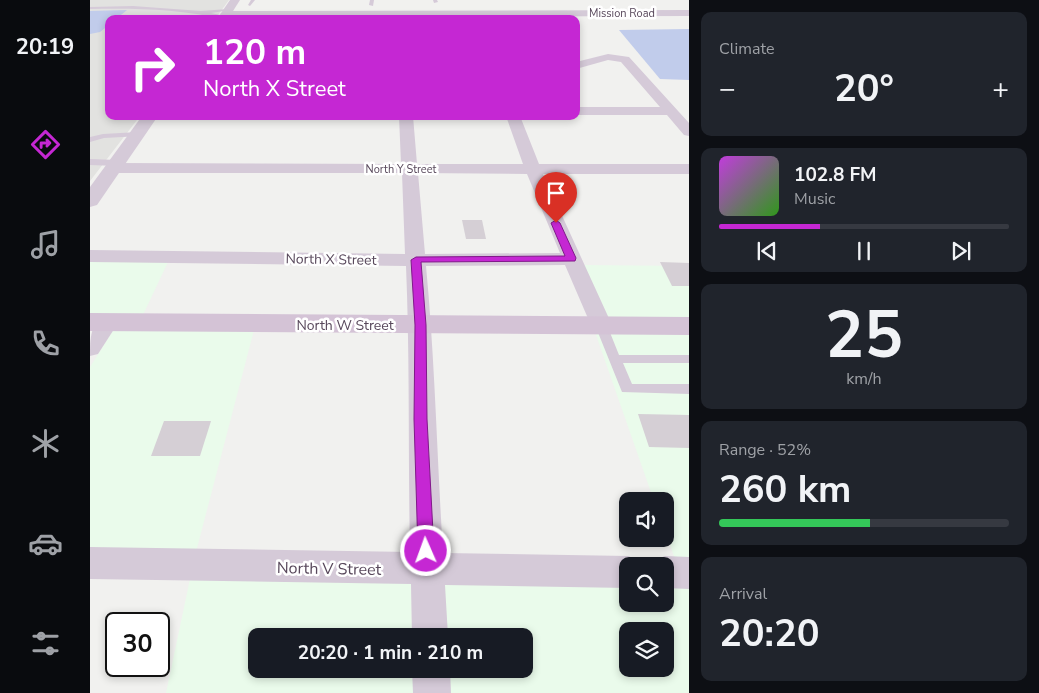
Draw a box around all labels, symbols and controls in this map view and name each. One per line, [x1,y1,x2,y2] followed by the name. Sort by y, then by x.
[589,6,655,21] street label: Mission Road
[203,29,306,76] text: 120 m
[16,32,74,62] text: 20:19
[120,35,185,100] icon: right
[719,38,774,60] text: Climate
[834,63,894,114] text: 20°
[719,70,736,108] text: −
[992,70,1009,108] text: +
[203,74,346,104] text: North X Street
[28,127,63,162] icon: directions
[366,162,437,177] street label: North Y Street
[794,162,877,188] text: 102.8 FM
[535,172,577,223] pin
[542,179,570,207] icon: arrive
[794,188,835,210] text: Music
[28,227,63,262] icon: music
[753,237,781,265] icon: previous
[850,237,878,265] icon: pause
[947,237,975,265] icon: next
[285,249,377,270] street label: North X Street
[825,291,903,380] text: 25
[296,316,394,335] street label: North W Street
[28,326,63,361] icon: phone
[846,368,882,390] text: km/h
[28,426,63,461] icon: climate
[719,439,811,461] text: Range · 52%
[719,464,851,515] text: 260 km
[619,492,674,677] map controls
[619,492,674,547] button: sound
[399,524,451,576] position arrow
[28,526,63,561] icon: car
[277,557,382,581] street label: North V Street
[619,557,674,612] button: search
[719,583,767,605] text: Arrival
[719,608,820,659] text: 20:20
[105,612,170,677] speed limit sign: 30
[619,622,674,677] button: layers
[28,626,63,661] icon: filters
[298,640,483,666] text: 20:20 · 1 min · 210 m

